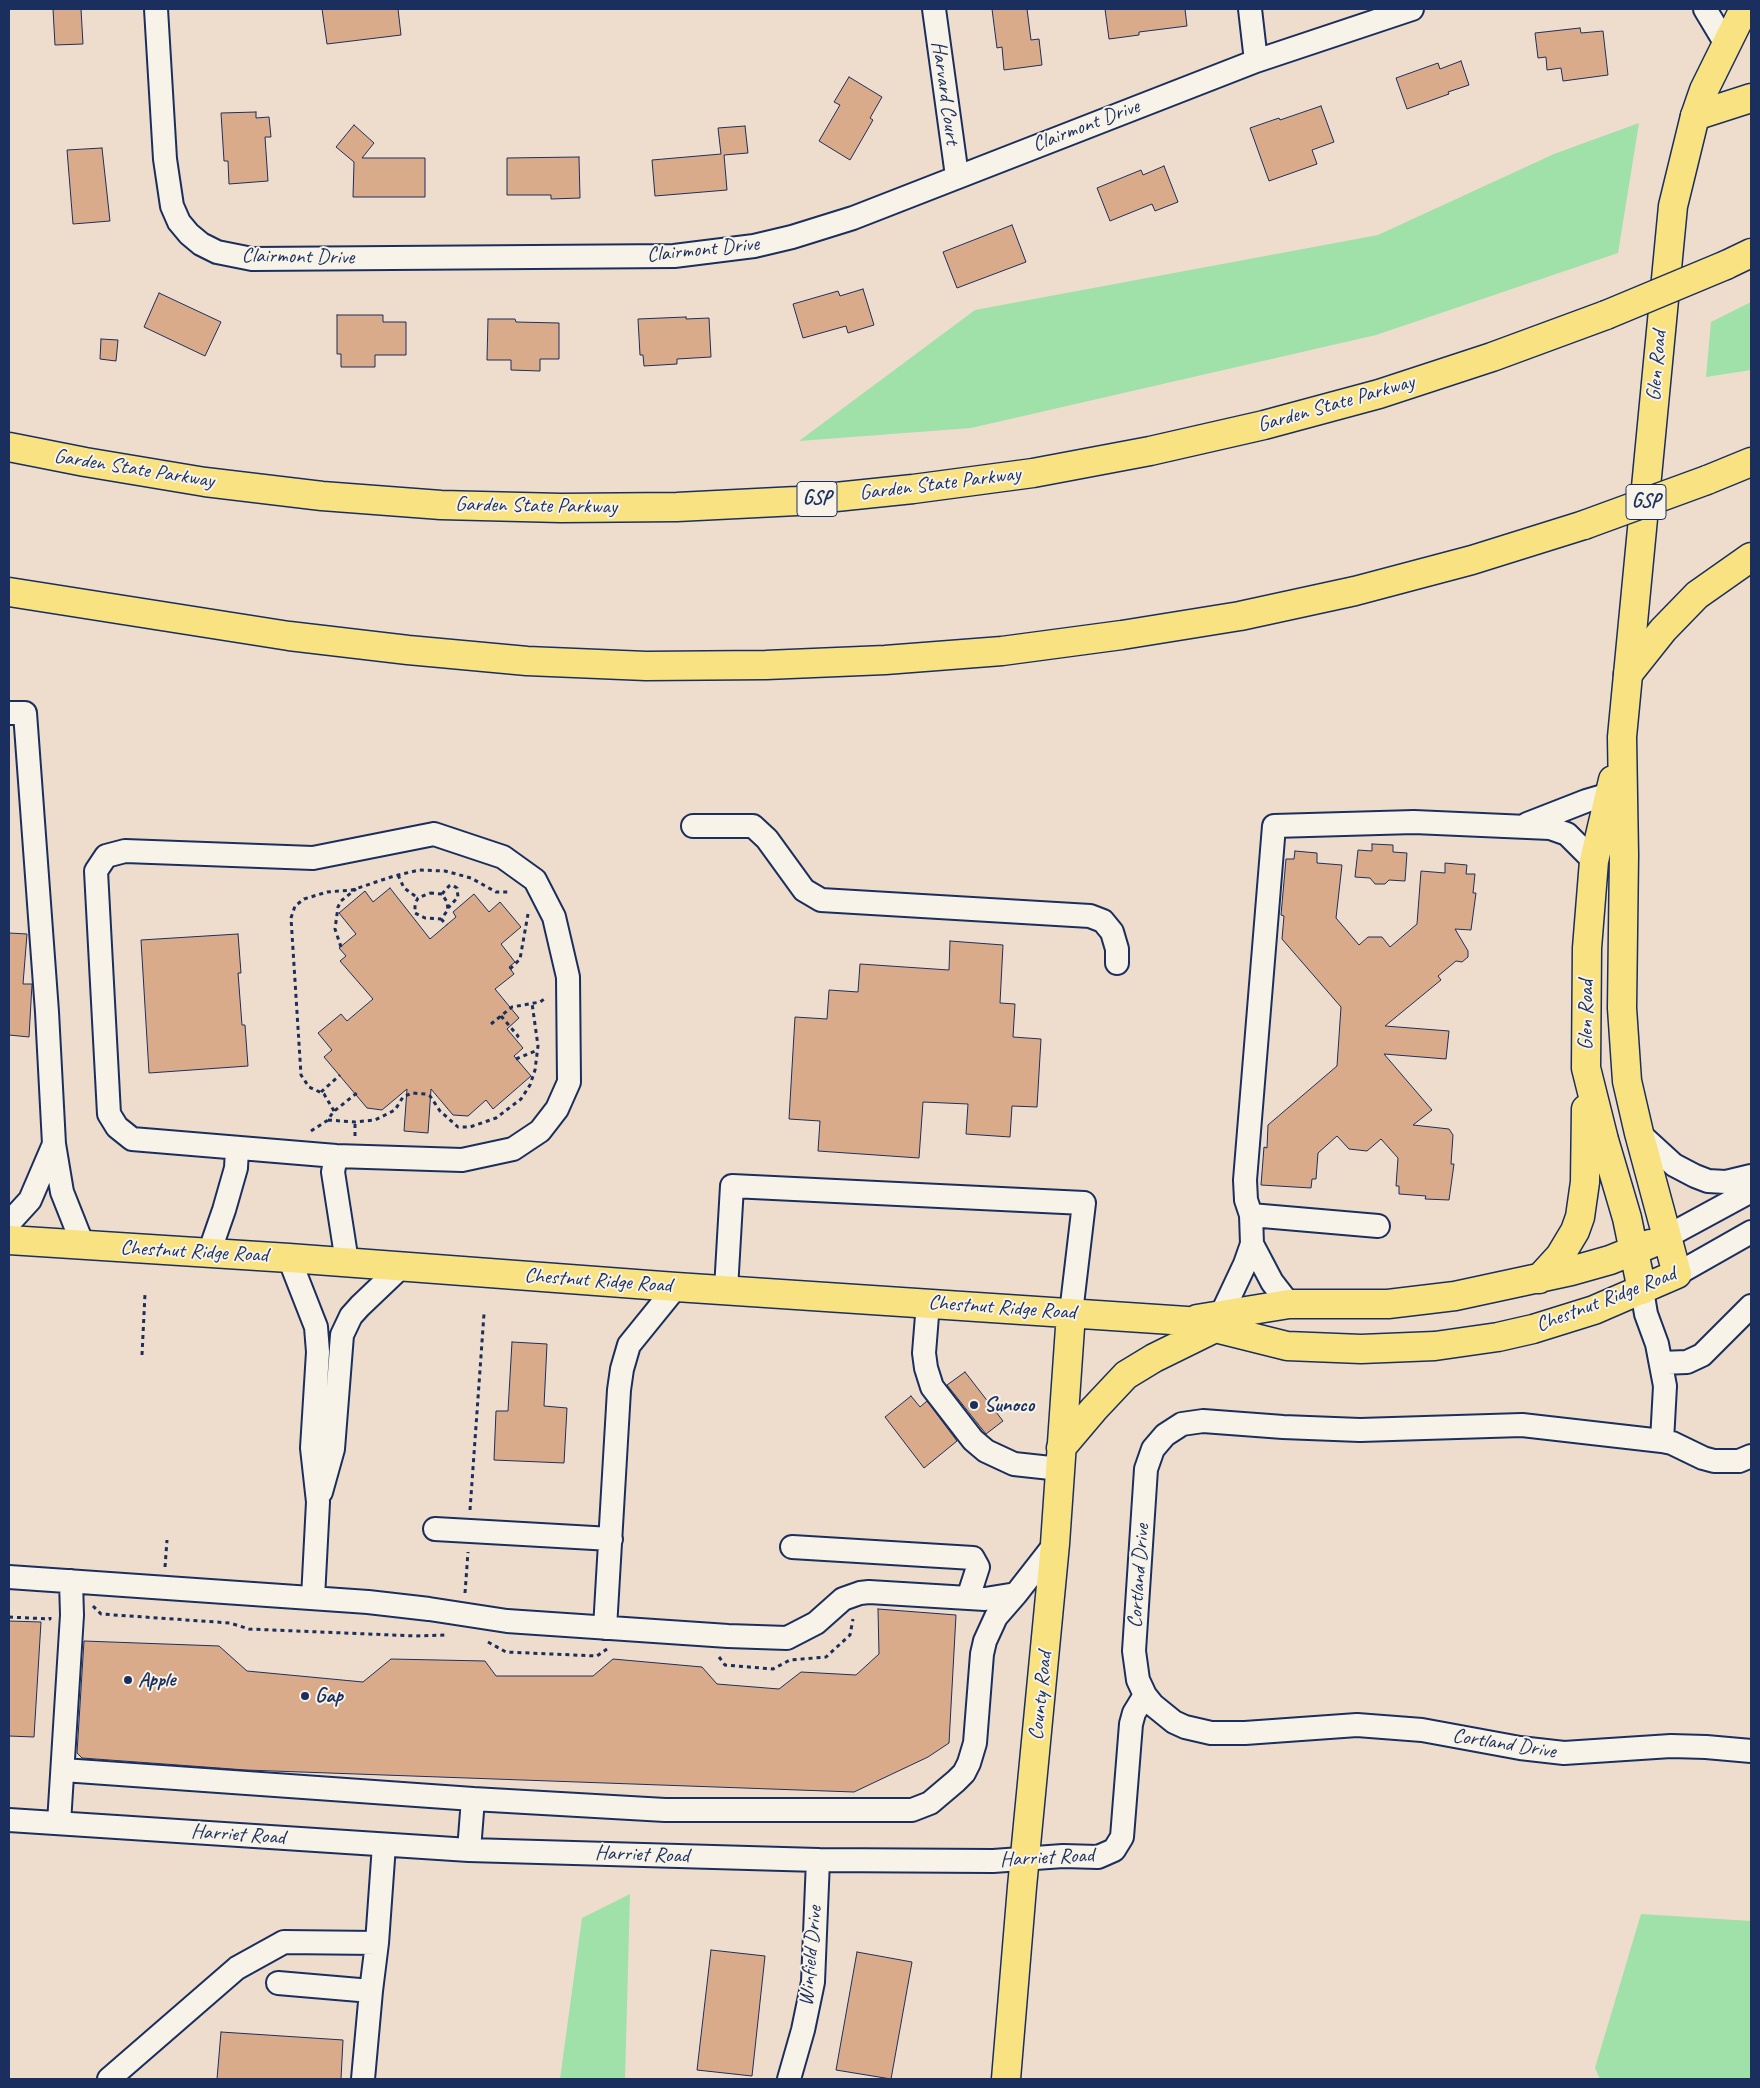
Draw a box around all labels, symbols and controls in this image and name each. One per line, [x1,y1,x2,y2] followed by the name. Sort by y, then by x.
[925,40,965,146] street label: Harvard Court
[1029,94,1143,158] street label: Clairmont Drive
[646,232,760,268] street label: Clairmont Drive
[241,243,355,271] street label: Clairmont Drive
[1641,330,1673,402] street label: Glen Road
[1255,370,1417,438] street label: Garden State Parkway
[52,444,216,494] street label: Garden State Parkway
[858,462,1022,506] street label: Garden State Parkway
[797,482,837,516] road number: GSP
[1626,484,1666,520] road number: GSP
[455,492,617,520] street label: Garden State Parkway
[1573,980,1599,1050] street label: Glen Road
[120,1236,268,1268] street label: Chestnut Ridge Road
[1532,1262,1680,1338] street label: Chestnut Ridge Road
[523,1263,673,1299] street label: Chestnut Ridge Road
[927,1290,1077,1326] street label: Chestnut Ridge Road
[984,1392,1034,1418] place label: Sunoco
[968,1399,980,1411] marker: Sunoco
[1123,1523,1155,1629] street label: Cortland Drive
[1024,1650,1058,1742] street label: County Road
[138,1667,175,1693] place label: Apple
[122,1674,134,1686] marker: Apple
[315,1683,343,1709] place label: Gap
[299,1690,311,1702] marker: Gap
[1451,1723,1557,1765] street label: Cortland Drive
[190,1819,286,1851] street label: Harriet Road
[595,1841,689,1869] street label: Harriet Road
[999,1843,1095,1873] street label: Harriet Road
[794,1905,828,2007] street label: Winfield Drive

